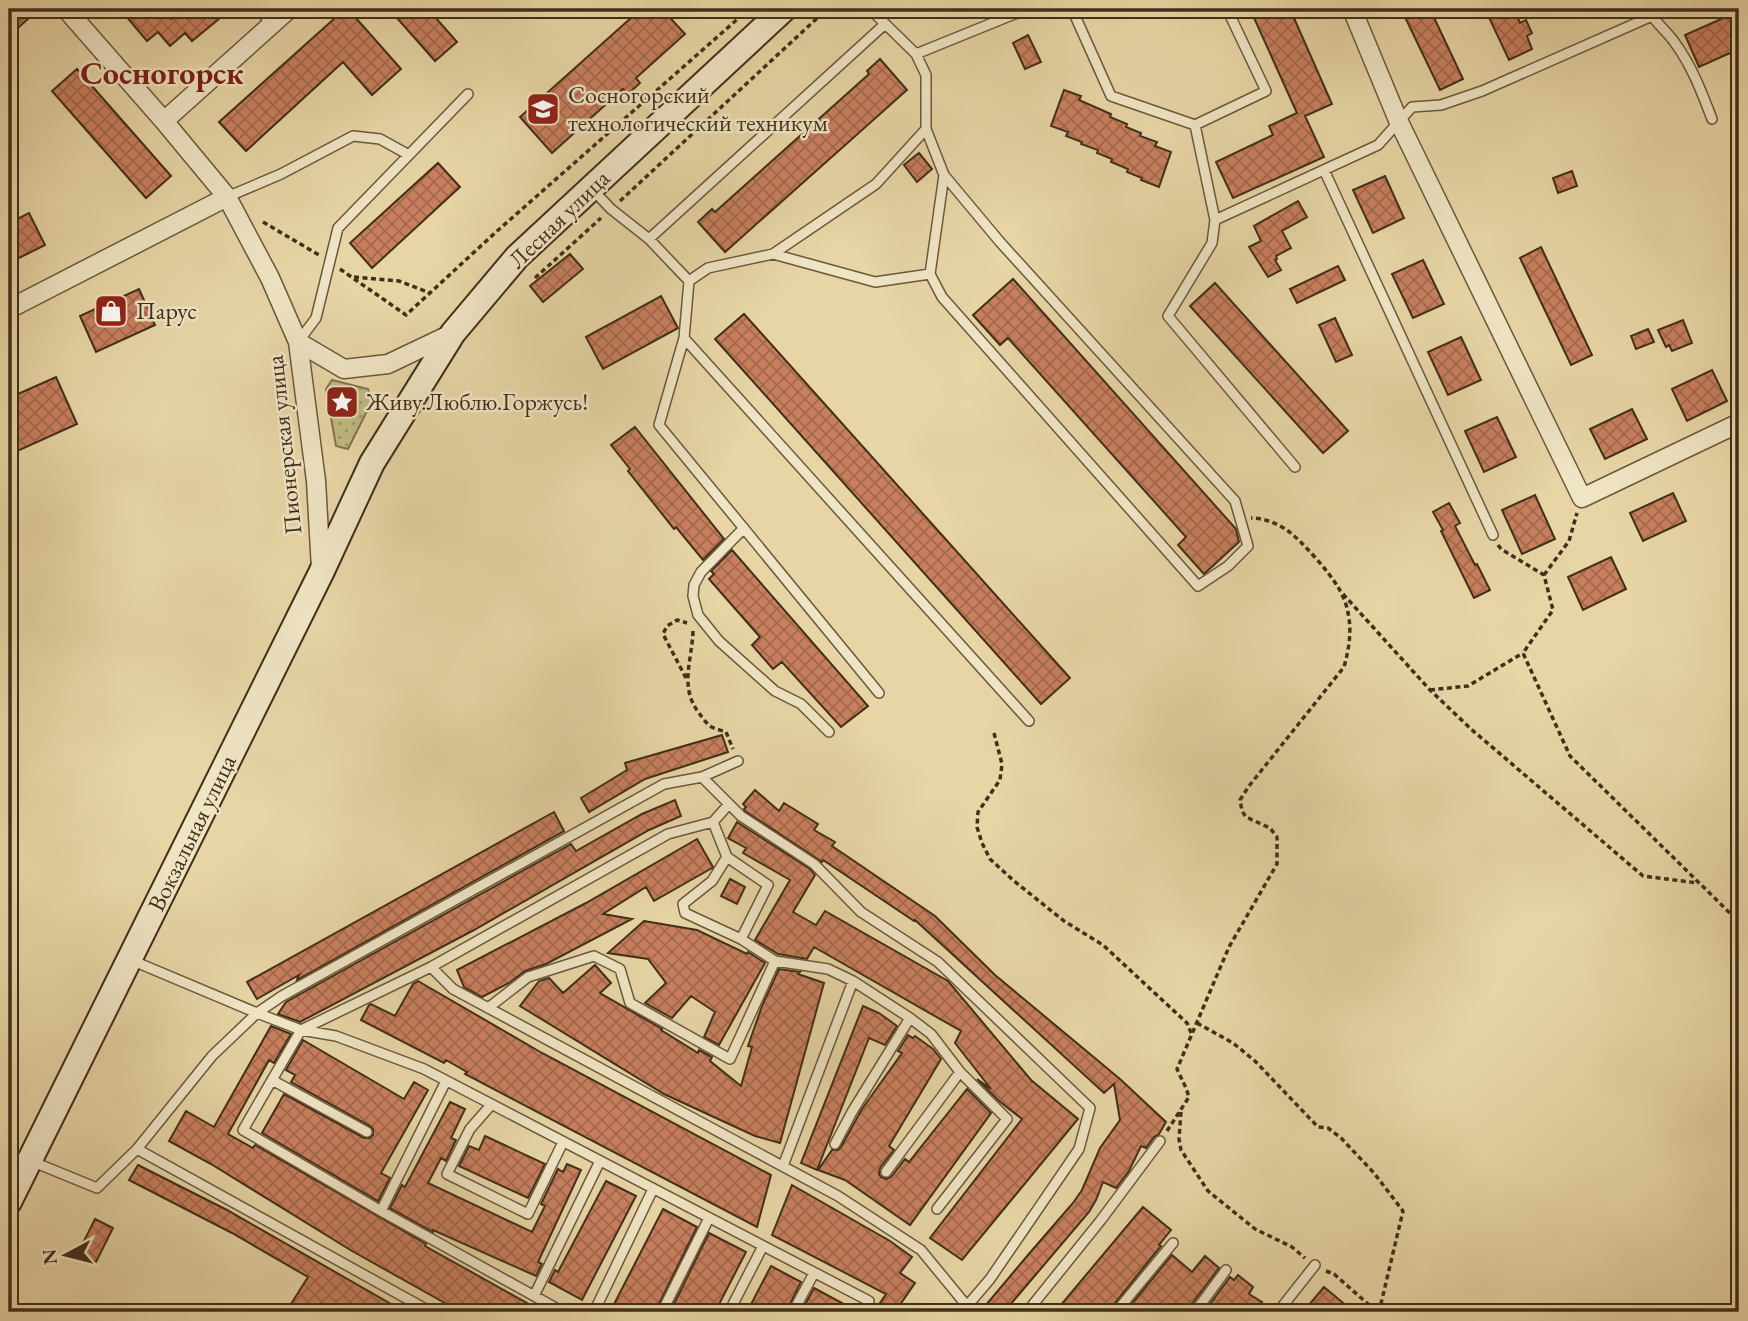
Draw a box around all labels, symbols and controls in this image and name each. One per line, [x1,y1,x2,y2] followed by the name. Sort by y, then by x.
[80,52,244,94] district label: Сосногорск
[568,79,828,138] place label: Сосногорский технологический техникум
[524,90,562,128] school or university icon: Сосногорский технологический техникум
[501,162,616,275] street label: Лесная улица
[92,292,130,330] shop icon: Парус
[136,295,197,326] place label: Парус
[259,353,308,536] street label: Пионерская улица
[323,383,361,421] place icon: Живу.Люблю.Горжусь!
[365,386,588,417] place label: Живу.Люблю.Горжусь!
[140,749,243,916] street label: Вокзальная улица
[32,1220,102,1290] north arrow
[36,1247,63,1266] text: N

